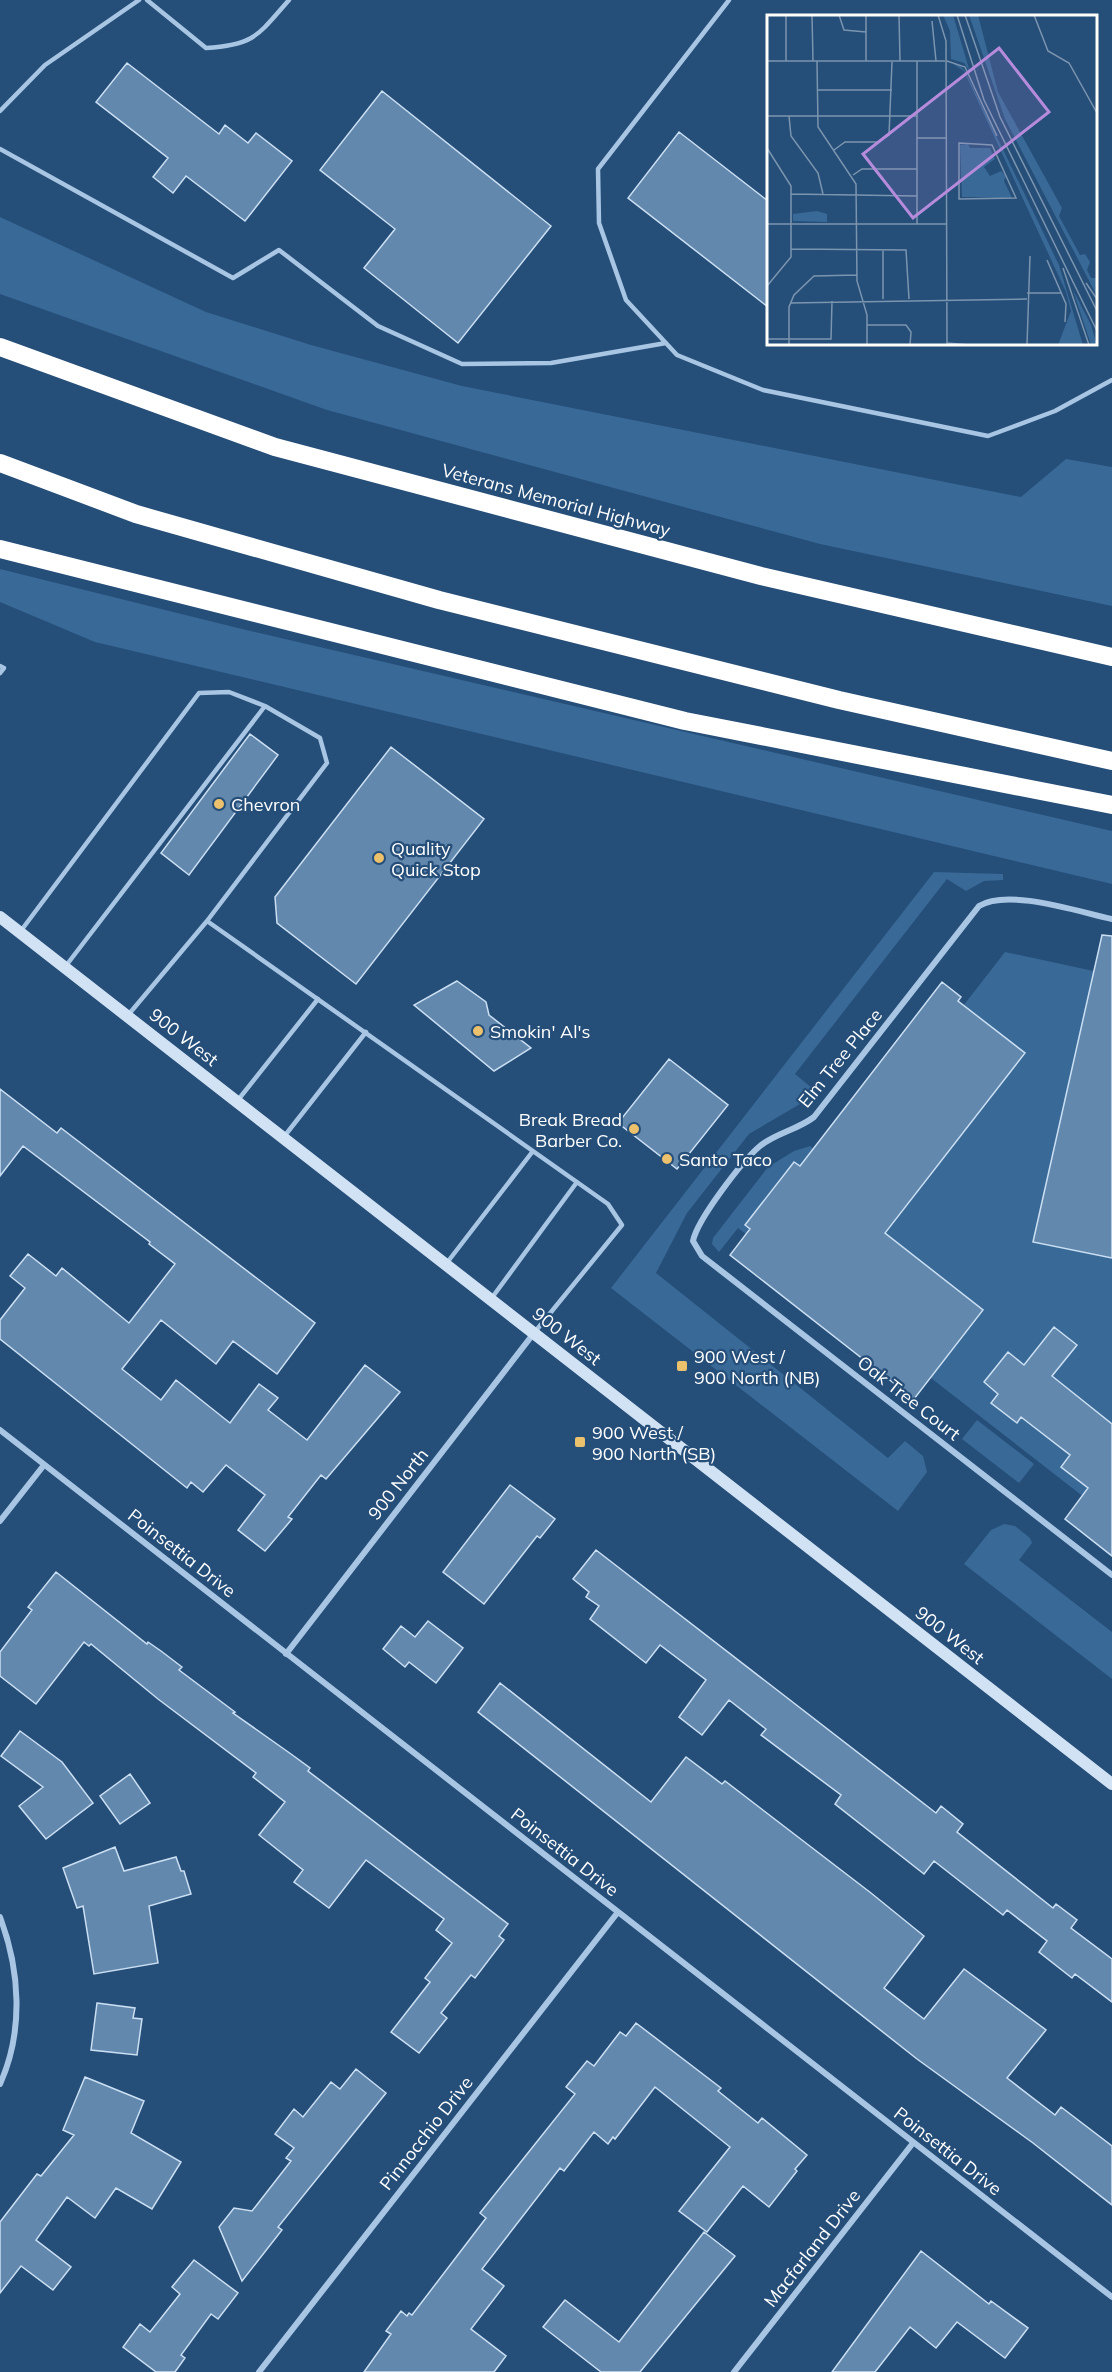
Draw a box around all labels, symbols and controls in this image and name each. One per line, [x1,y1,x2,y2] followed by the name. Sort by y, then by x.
[767,15,1097,345] inset map
[439,458,673,542] street label: Veterans Memorial Highway
[231,793,300,816] place label: Chevron
[212,797,226,811] marker: Chevron
[391,837,481,881] place label: Quality Quick Stop
[372,851,386,865] marker: Quality Quick Stop
[145,1003,223,1071] street label: 900 West
[793,1004,887,1112] street label: Elm Tree Place
[490,1020,591,1043] place label: Smokin' Al's
[471,1024,485,1038] marker: Smokin' Al's
[519,1108,622,1152] place label: Break Bread Barber Co.
[627,1122,641,1136] marker: Break Bread Barber Co.
[679,1148,772,1171] place label: Santo Taco
[660,1152,674,1166] marker: Santo Taco
[528,1302,606,1370] street label: 900 West
[694,1345,821,1389] place label: 900 West / 900 North (NB)
[853,1351,965,1445] street label: Oak Tree Court
[675,1359,689,1373] marker: 900 West / 900 North (NB)
[592,1421,716,1465] place label: 900 West / 900 North (SB)
[573,1435,587,1449] marker: 900 West / 900 North (SB)
[363,1444,433,1524] street label: 900 North
[123,1504,241,1602] street label: Poinsettia Drive
[911,1601,989,1669] street label: 900 West
[506,1803,624,1901] street label: Poinsettia Drive
[374,2071,478,2195] street label: Pinnocchio Drive
[889,2102,1007,2200] street label: Poinsettia Drive
[759,2185,865,2311] street label: Macfarland Drive

